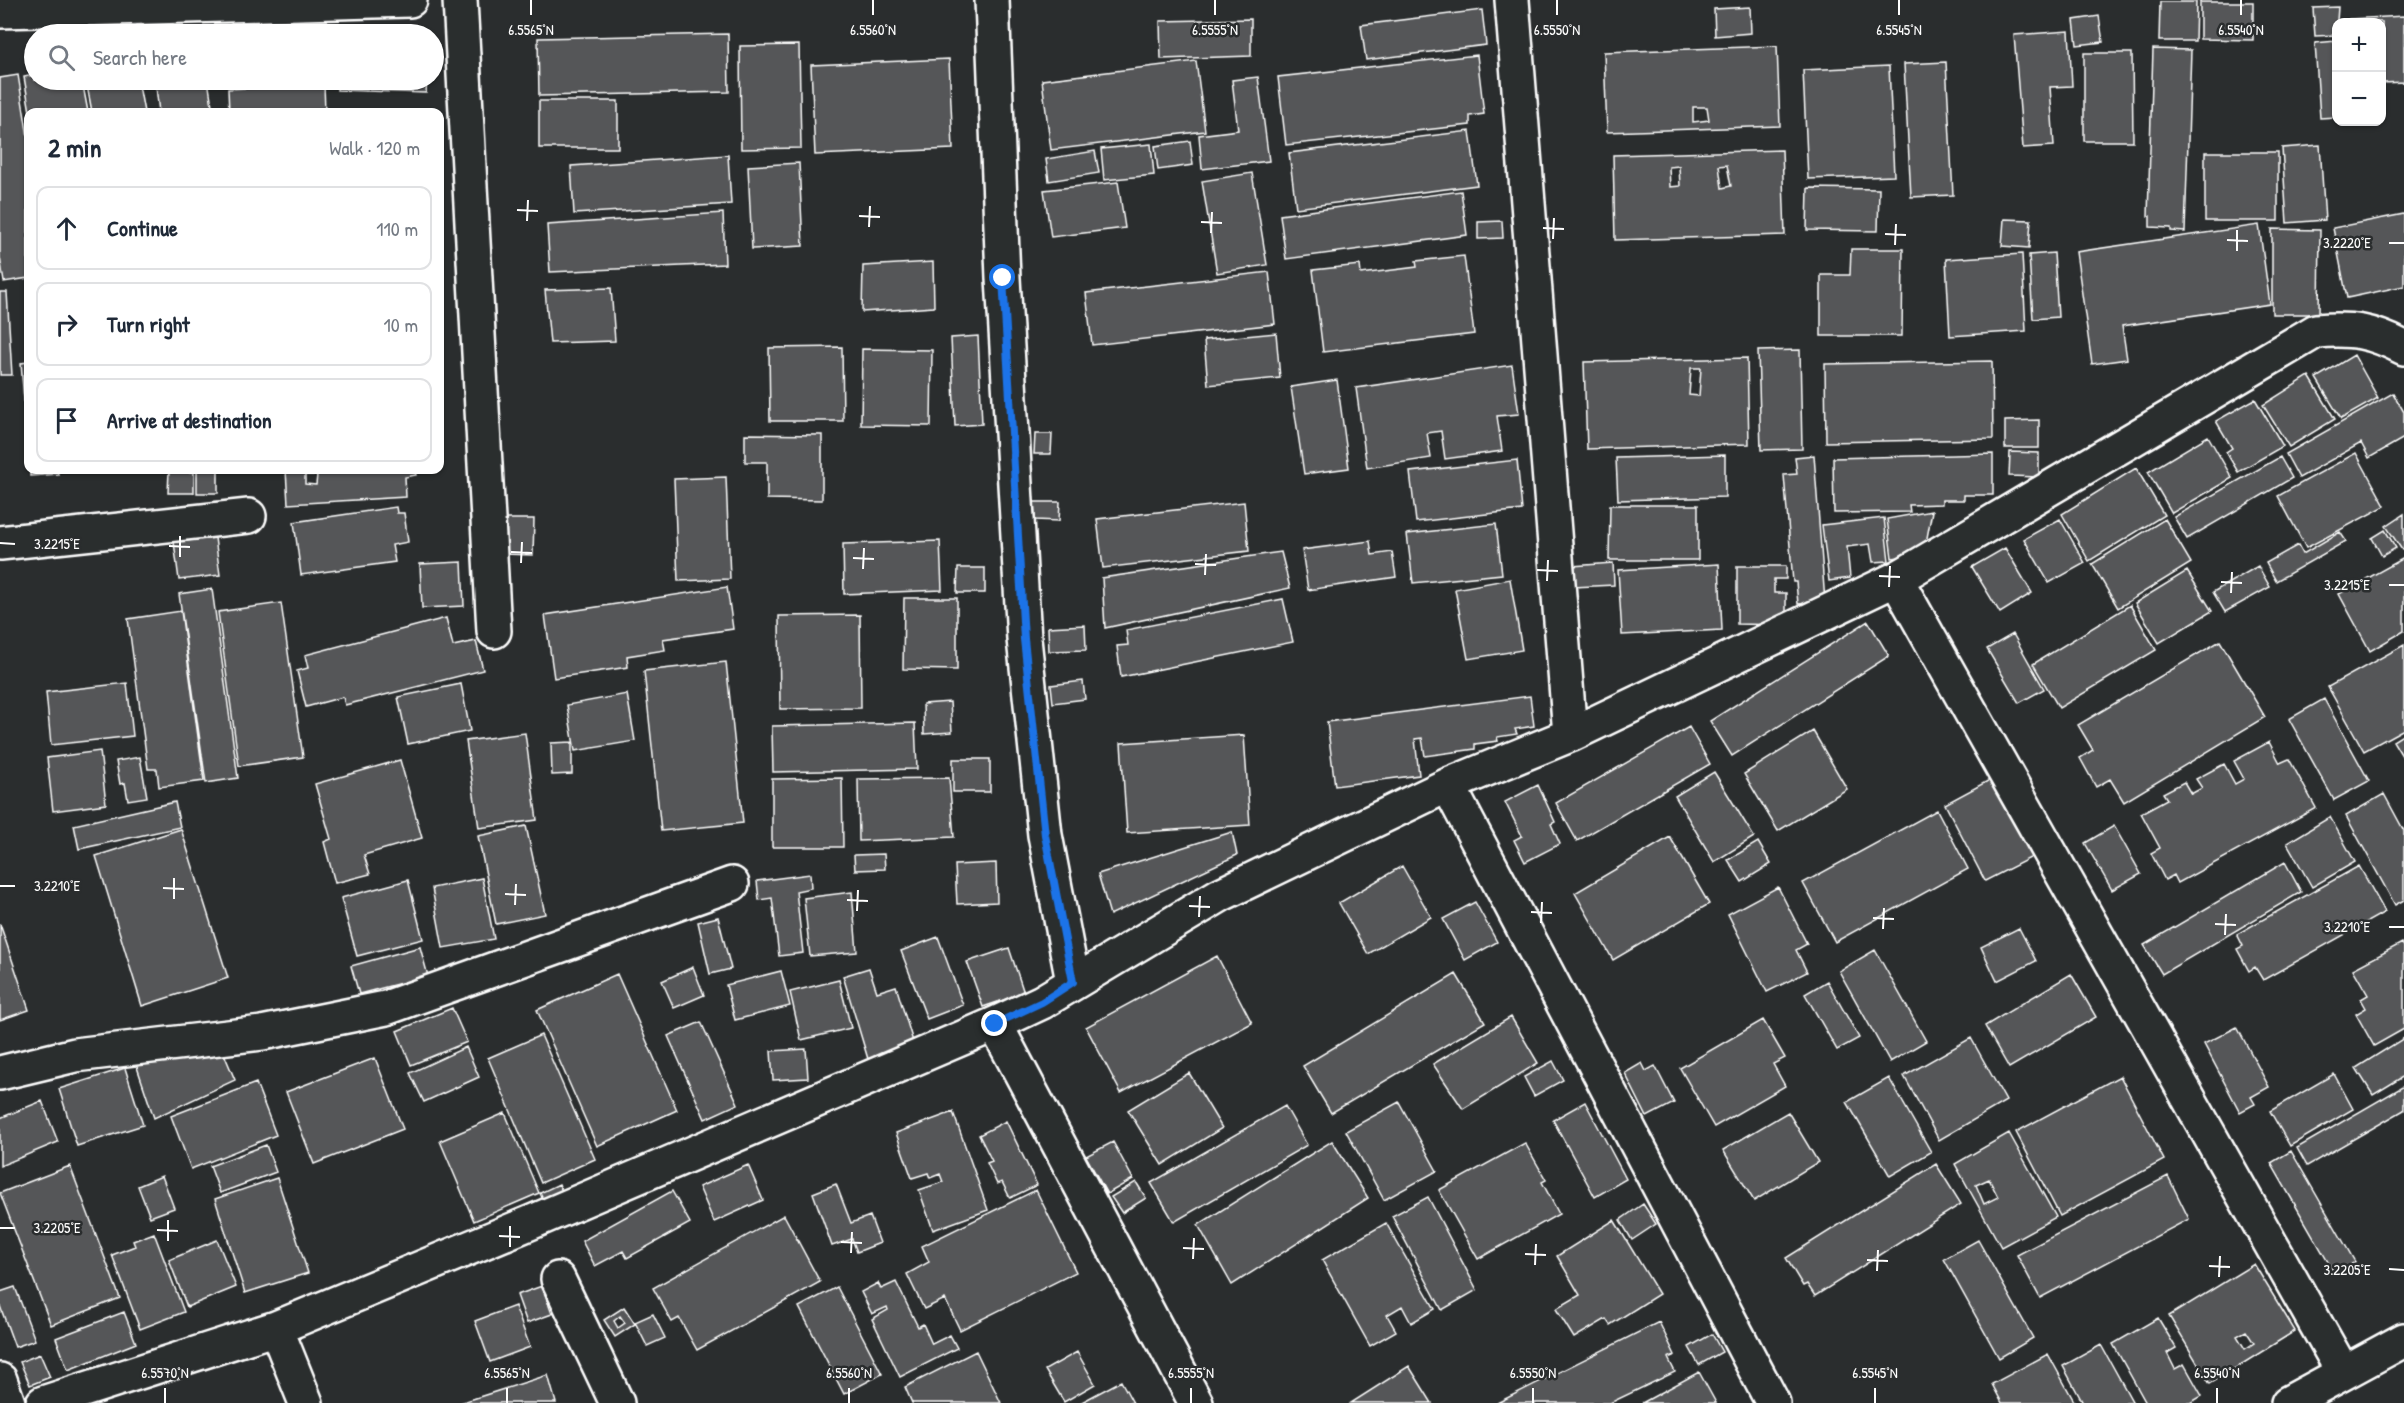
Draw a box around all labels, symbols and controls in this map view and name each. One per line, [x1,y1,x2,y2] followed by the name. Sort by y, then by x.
[2332,18,2386,126] map controls
[2332,18,2386,72] button: +
[508,19,554,40] text: 6.5565°N
[850,19,896,40] text: 6.5560°N
[1192,19,1238,40] text: 6.5555°N
[1534,19,1580,40] text: 6.5550°N
[1876,19,1922,40] text: 6.5545°N
[2218,19,2264,40] text: 6.5540°N
[24,24,444,90] search box
[45,41,78,74] icon: search
[93,42,187,72] text: Search here
[2332,72,2386,126] button: −
[48,130,101,165] text: 2 min
[329,134,420,161] text: Walk · 120 m
[50,212,83,245] icon: ahead
[107,213,178,243] text: Continue
[376,215,418,242] text: 110 m
[2323,232,2371,253] text: 3.2220°E
[989,264,1015,290] route start
[50,308,83,341] icon: right
[107,309,190,339] text: Turn right
[384,311,418,338] text: 10 m
[50,404,83,437] icon: arrive
[107,405,272,435] text: Arrive at destination
[34,533,80,554] text: 3.2215°E
[2324,574,2370,595] text: 3.2215°E
[34,875,80,896] text: 3.2210°E
[2324,916,2370,937] text: 3.2210°E
[981,1010,1007,1036] route end
[33,1217,81,1238] text: 3.2205°E
[2323,1259,2371,1280] text: 3.2205°E
[141,1362,189,1383] text: 6.5570°N
[484,1362,530,1383] text: 6.5565°N
[826,1362,872,1383] text: 6.5560°N
[1168,1362,1214,1383] text: 6.5555°N
[1510,1362,1556,1383] text: 6.5550°N
[1852,1362,1898,1383] text: 6.5545°N
[2194,1362,2240,1383] text: 6.5540°N

